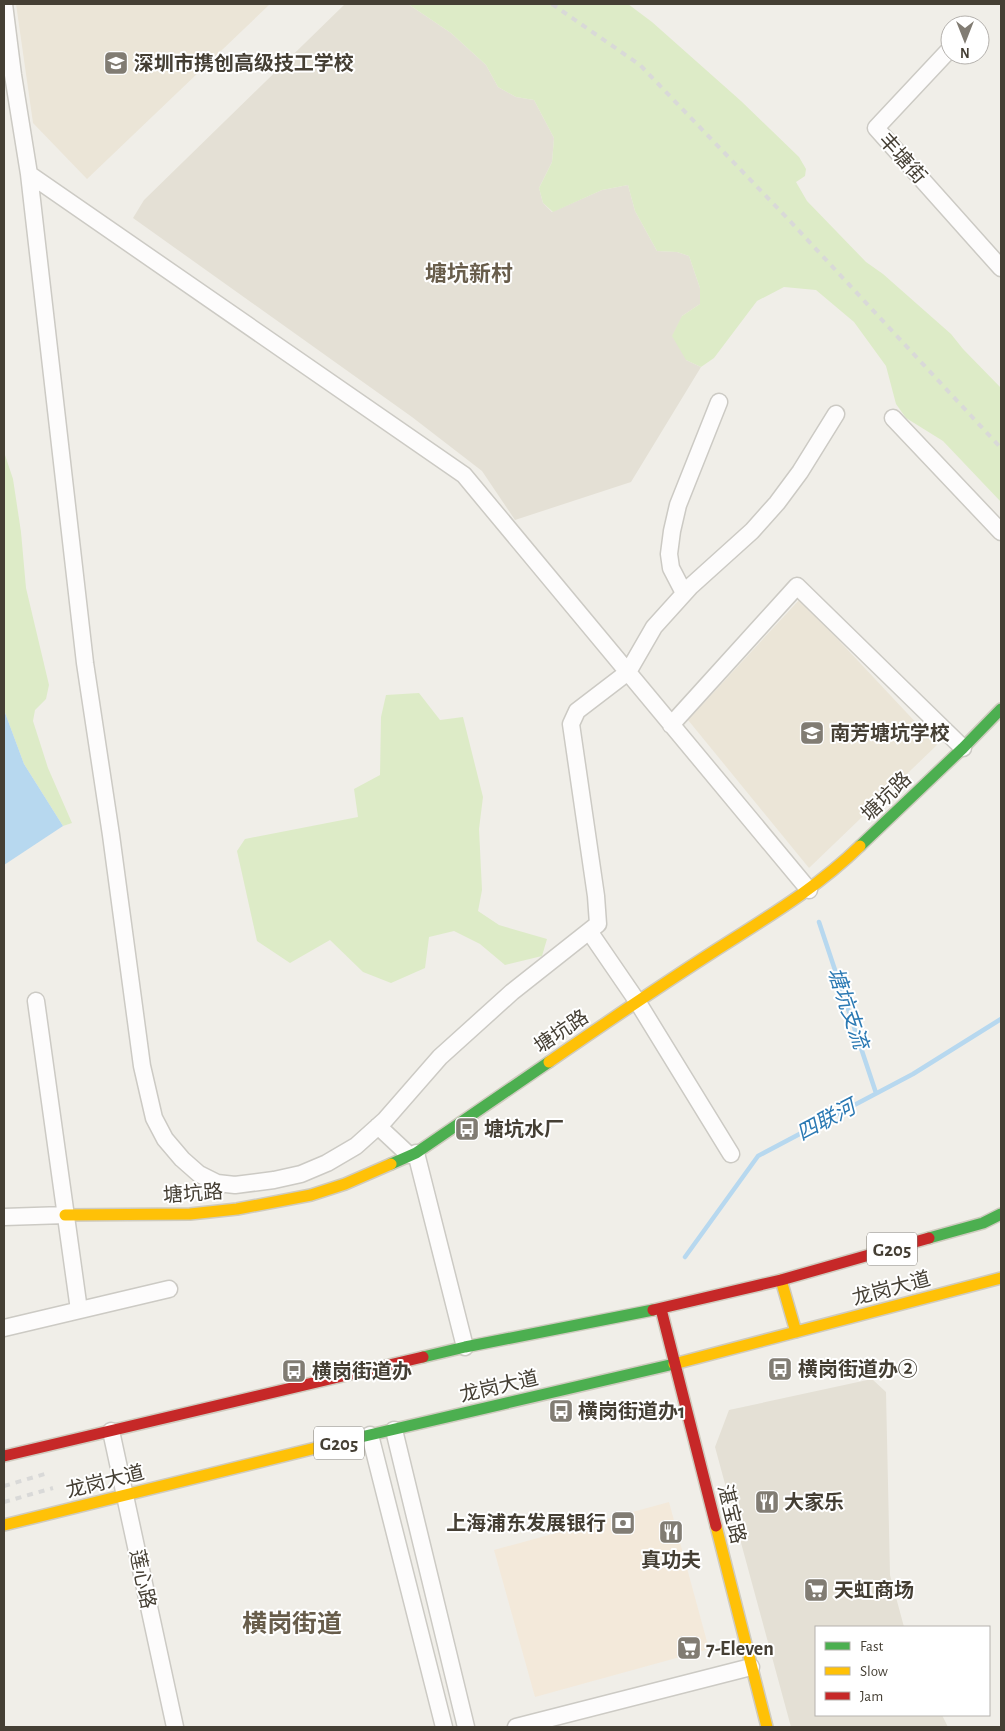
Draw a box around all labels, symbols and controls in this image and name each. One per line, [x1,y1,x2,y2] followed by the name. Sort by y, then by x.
[940,15,990,65] north arrow
[960,45,970,59] text: N
[103,50,129,76] school or university icon: 深圳市携创高级技工学校
[134,52,354,74] place label: 深圳市携创高级技工学校
[875,129,931,188] street label: 丰塘街
[425,262,513,285] district label: 塘坑新村
[799,720,825,746] school or university icon: 南芳塘坑学校
[830,722,950,744] place label: 南芳塘坑学校
[857,768,915,825] street label: 塘坑路
[824,965,873,1054] water label: 塘坑支流
[531,1006,592,1057] street label: 塘坑路
[793,1094,863,1145] water label: 四联河
[454,1116,480,1142] bus stop icon: 塘坑水厂
[484,1118,564,1140] place label: 塘坑水厂
[162,1181,224,1206] street label: 塘坑路
[867,1232,917,1266] road number: G205
[850,1267,932,1309] street label: 龙岗大道
[767,1356,793,1382] bus stop icon: 横岗街道办②
[281,1358,307,1384] bus stop icon: 横岗街道办
[798,1358,918,1380] place label: 横岗街道办②
[312,1360,412,1382] place label: 横岗街道办
[458,1366,540,1406] street label: 龙岗大道
[548,1398,574,1424] bus stop icon: 横岗街道办1
[578,1400,685,1422] place label: 横岗街道办1
[314,1426,364,1460] road number: G205
[64,1461,146,1501] street label: 龙岗大道
[714,1482,750,1546] street label: 湛宝路
[754,1489,780,1515] restaurant icon: 大家乐
[784,1491,844,1513] place label: 大家乐
[610,1510,636,1536] bank icon: 上海浦东发展银行
[446,1512,606,1534] place label: 上海浦东发展银行
[658,1519,684,1545] restaurant icon: 真功夫
[126,1548,159,1611] street label: 莲心路
[641,1549,701,1571] place label: 真功夫
[803,1577,829,1603] supermarket icon: 天虹商场
[834,1579,914,1601] place label: 天虹商场
[242,1610,342,1637] district label: 横岗街道
[815,1626,990,1716] legend
[676,1635,702,1661] supermarket icon: 7-Eleven
[706,1639,774,1659] place label: 7-Eleven
[860,1639,884,1654] text: Fast
[860,1664,888,1679] text: Slow
[860,1689,883,1704] text: Jam

